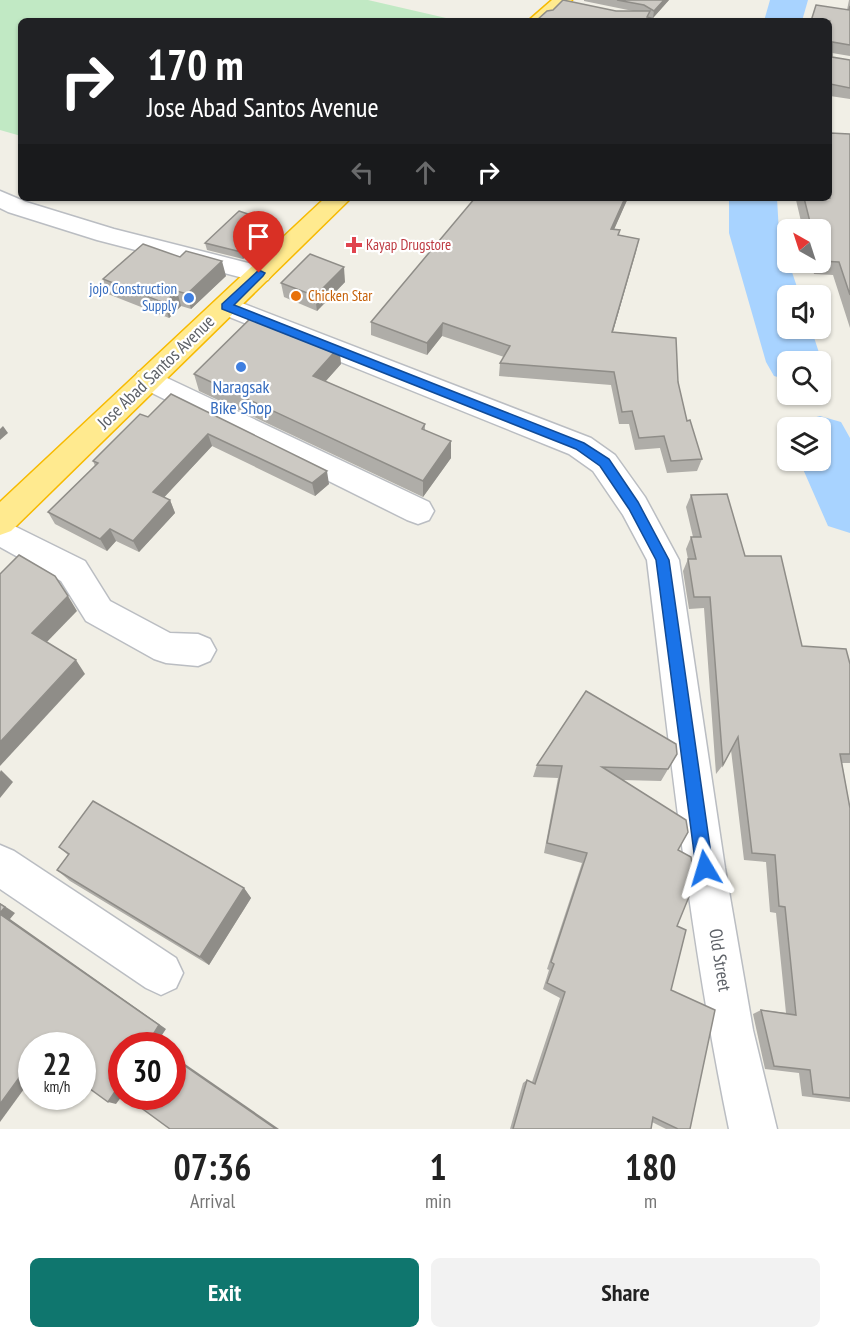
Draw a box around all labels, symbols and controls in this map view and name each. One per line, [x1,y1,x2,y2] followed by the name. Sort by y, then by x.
[147,37,244,92] text: 170 m
[48,42,126,120] icon: right
[147,90,379,124] text: Jose Abad Santos Avenue
[346,156,379,189] icon: left
[409,156,442,189] icon: ahead
[472,156,505,189] icon: right
[233,211,284,273] pin
[777,219,831,273] north arrow
[777,219,831,471] map controls
[242,220,275,253] icon: arrive
[366,235,451,254] place label: Kayap Drugstore
[347,238,361,252] marker: Kayap Drugstore
[89,279,177,315] place label: jojo Construction Supply
[777,285,831,339] button: sound
[308,286,373,305] place label: Chicken Star
[289,289,303,303] marker: Chicken Star
[182,291,196,305] marker: jojo Construction Supply
[91,310,219,434] street label: Jose Abad Santos Avenue
[777,351,831,405] button: search
[234,360,248,374] marker: Naragsak Bike Shop
[210,375,272,419] place label: Naragsak Bike Shop
[777,417,831,471] button: layers
[673,836,737,900] position arrow
[704,927,737,993] street label: Old Street
[108,1032,186,1110] speed limit sign: 30
[43,1044,71,1083] text: 22
[44,1077,70,1096] text: km/h
[174,1143,251,1190] text: 07:36
[429,1143,447,1190] text: 1
[625,1143,676,1190] text: 180
[190,1188,235,1214] text: Arrival
[425,1188,451,1214] text: min
[644,1188,657,1214] text: m
[30,1258,419,1327] button: Exit
[431,1258,820,1327] button: Share

